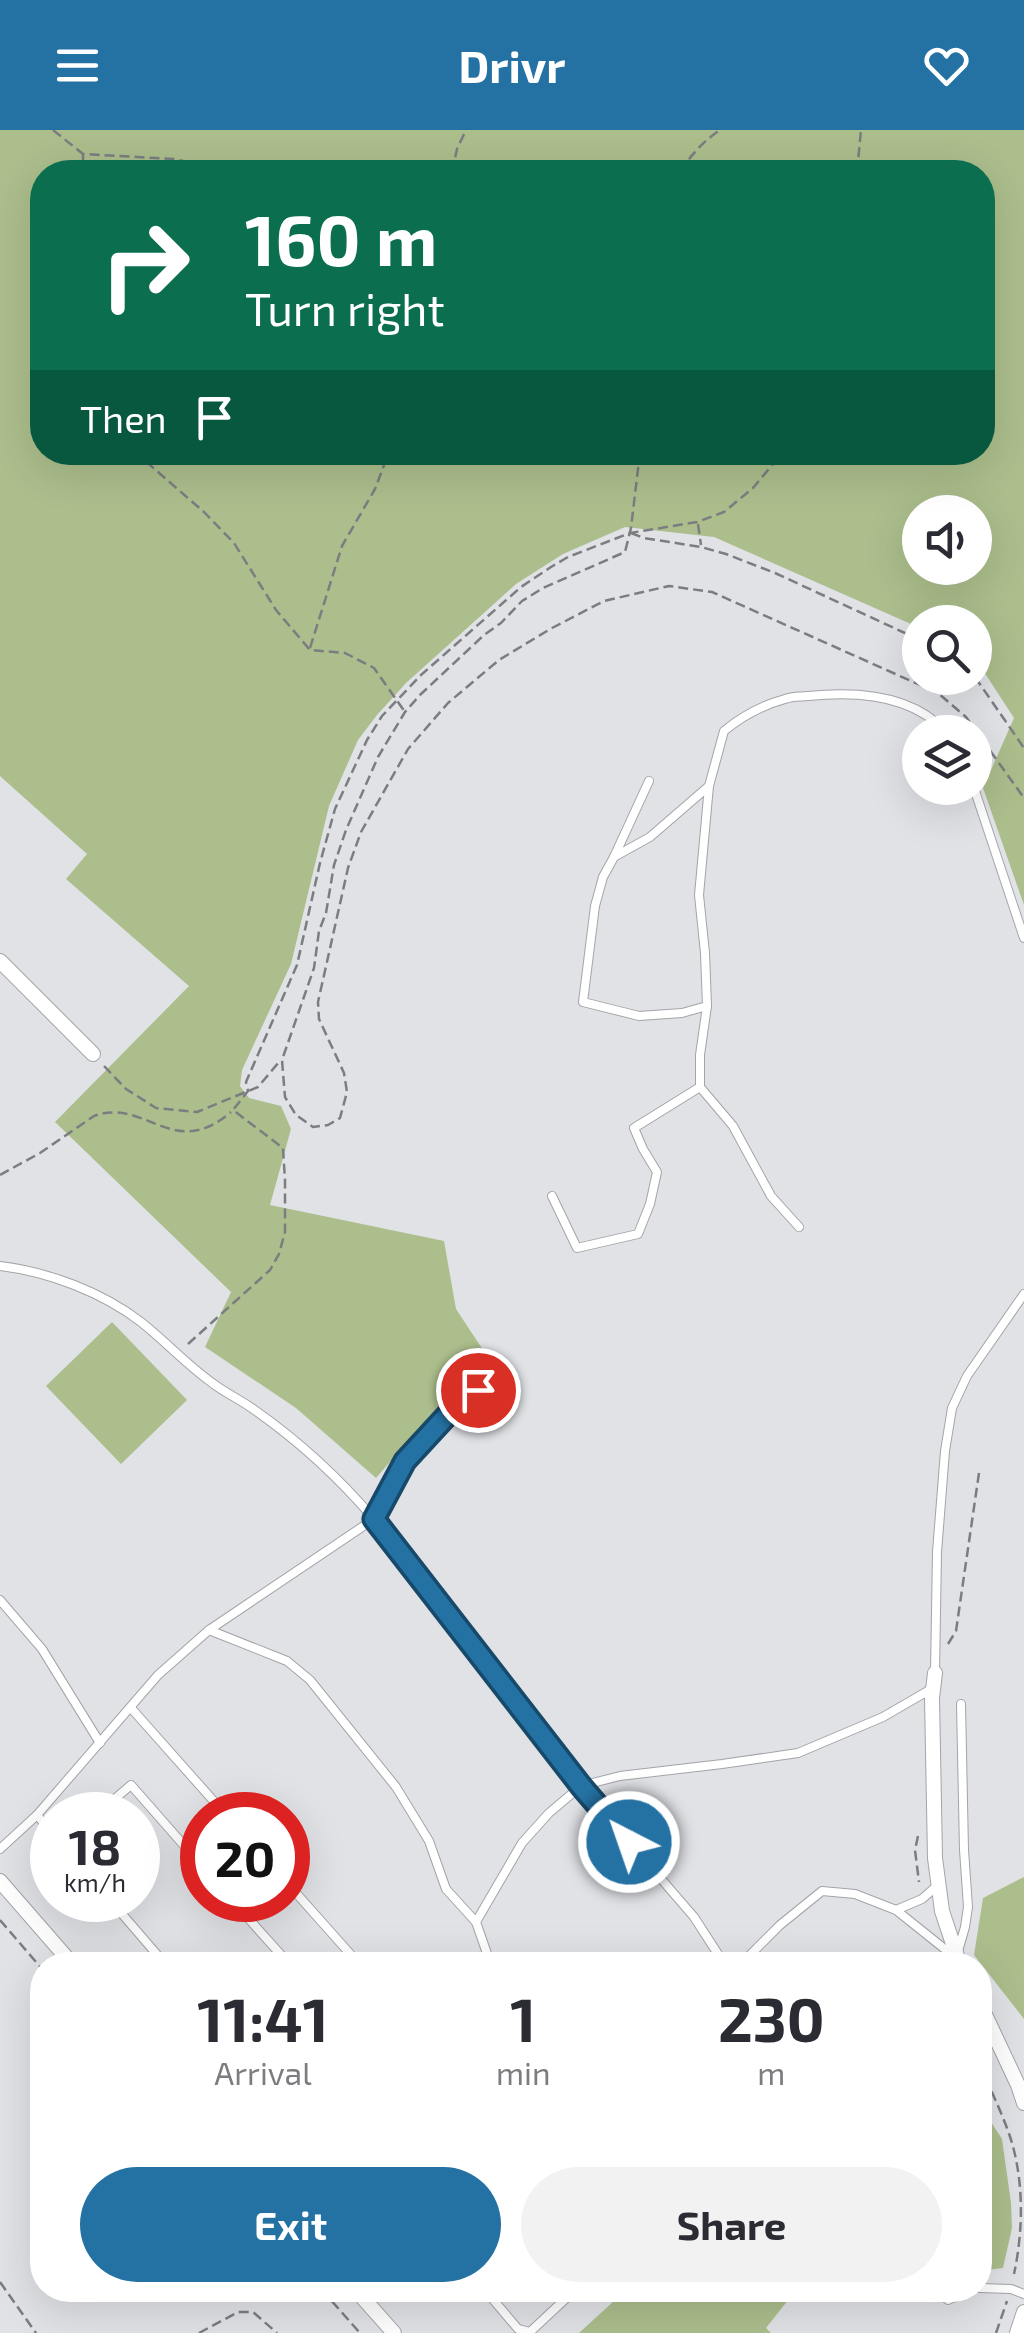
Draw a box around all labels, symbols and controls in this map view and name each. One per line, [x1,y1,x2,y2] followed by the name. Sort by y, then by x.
[50,38,105,93] icon: menu
[458,38,566,92] text: Drivr
[919,38,974,93] icon: heart
[245,196,438,280] text: 160 m
[80,200,210,330] icon: right
[245,281,445,335] text: Turn right
[187,390,242,445] icon: arrive
[80,395,167,441] text: Then
[902,495,992,805] map controls
[902,495,992,585] button: sound
[902,605,992,695] button: search
[902,715,992,805] button: layers
[436,1348,521,1433] pin
[451,1363,506,1418] icon: arrive
[577,1790,681,1894] position arrow
[180,1792,310,1922] speed limit sign: 20
[69,1815,121,1875] text: 18
[64,1867,126,1897] text: km/h
[197,1982,329,2054] text: 11:41
[510,1982,536,2054] text: 1
[718,1982,825,2054] text: 230
[214,2053,312,2091] text: Arrival
[496,2053,551,2091] text: min
[757,2053,785,2091] text: m
[80,2167,501,2282] button: Exit
[521,2167,942,2282] button: Share

